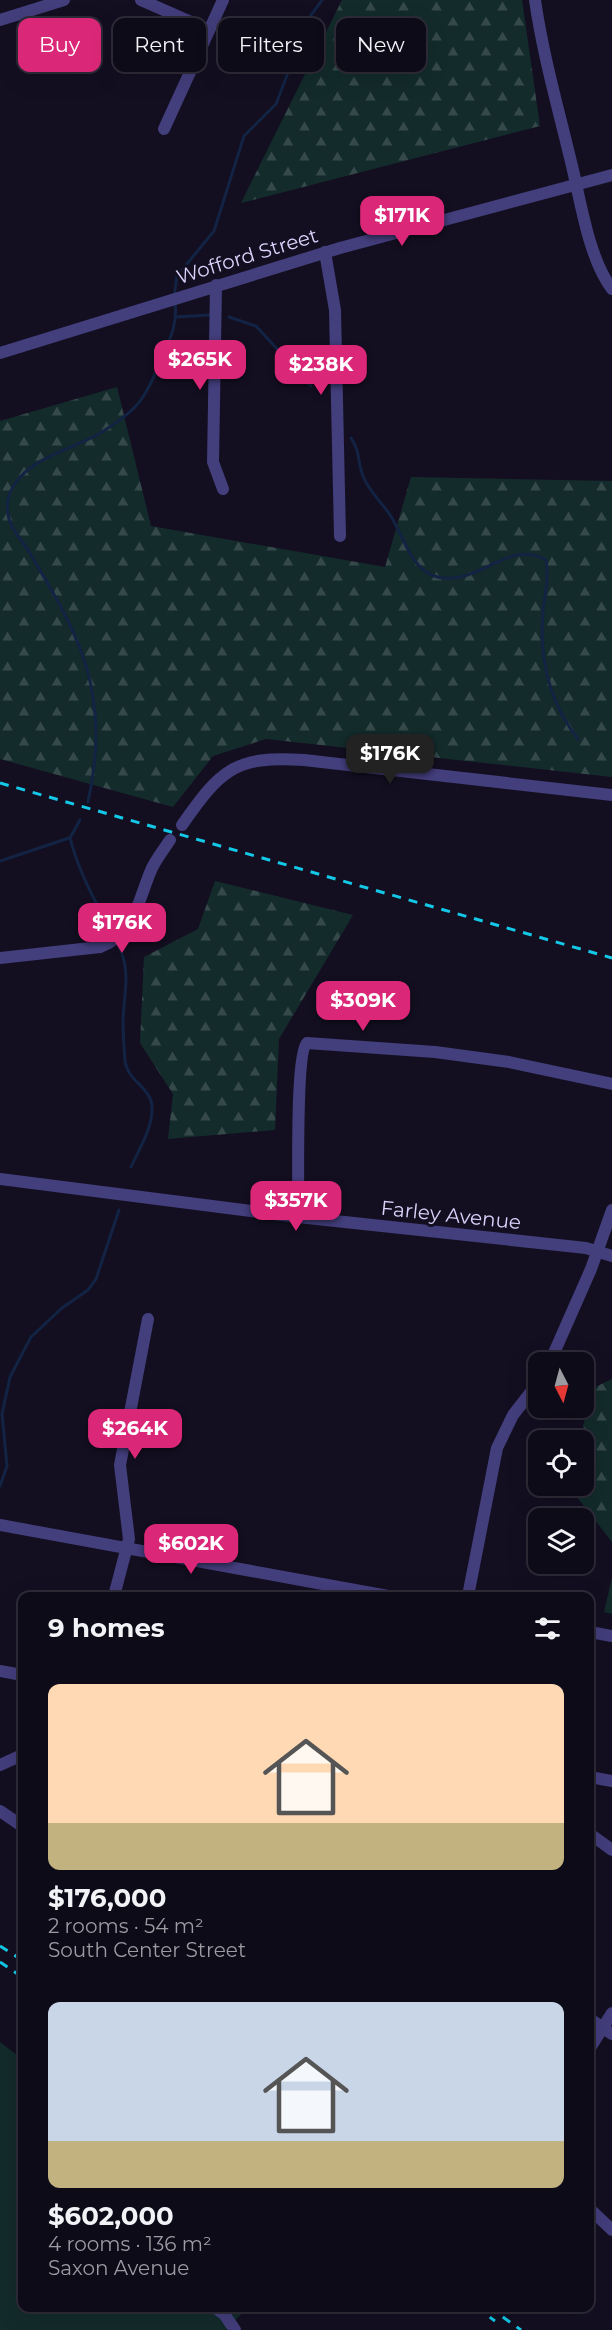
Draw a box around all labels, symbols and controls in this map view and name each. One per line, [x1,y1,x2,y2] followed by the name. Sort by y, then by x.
[18,18,101,72] chip: Buy
[113,18,206,72] chip: Rent
[218,18,324,72] chip: Filters
[336,18,426,72] chip: New
[360,196,444,247] pin: $171K
[374,203,430,227] text: $171K
[173,223,321,289] street label: Wofford Street
[158,340,242,391] pin: $265K
[279,345,363,396] pin: $238K
[168,347,232,371] text: $265K
[289,352,353,376] text: $238K
[348,734,432,785] pin: $176K
[360,741,420,765] text: $176K
[80,903,164,954] pin: $176K
[92,910,152,934] text: $176K
[321,981,405,1032] pin: $309K
[330,988,396,1012] text: $309K
[254,1181,338,1232] pin: $357K
[264,1188,328,1212] text: $357K
[380,1196,522,1234] street label: Farley Avenue
[528,1352,594,1418] north arrow
[528,1352,594,1574] map controls
[93,1409,177,1460] pin: $264K
[102,1416,168,1440] text: $264K
[528,1430,594,1496] button: locate
[528,1508,594,1574] button: layers
[149,1524,233,1575] pin: $602K
[158,1531,224,1555] text: $602K
[48,1612,165,1644] text: 9 homes
[531,1612,564,1645] icon: filters
[252,1723,360,1831] icon: home
[48,1882,166,1914] text: $176,000
[48,1914,204,1938] text: 2 rooms · 54 m²
[48,1938,246,1962] text: South Center Street
[252,2041,360,2149] icon: home
[48,2200,174,2232] text: $602,000
[48,2232,212,2256] text: 4 rooms · 136 m²
[48,2256,189,2280] text: Saxon Avenue

